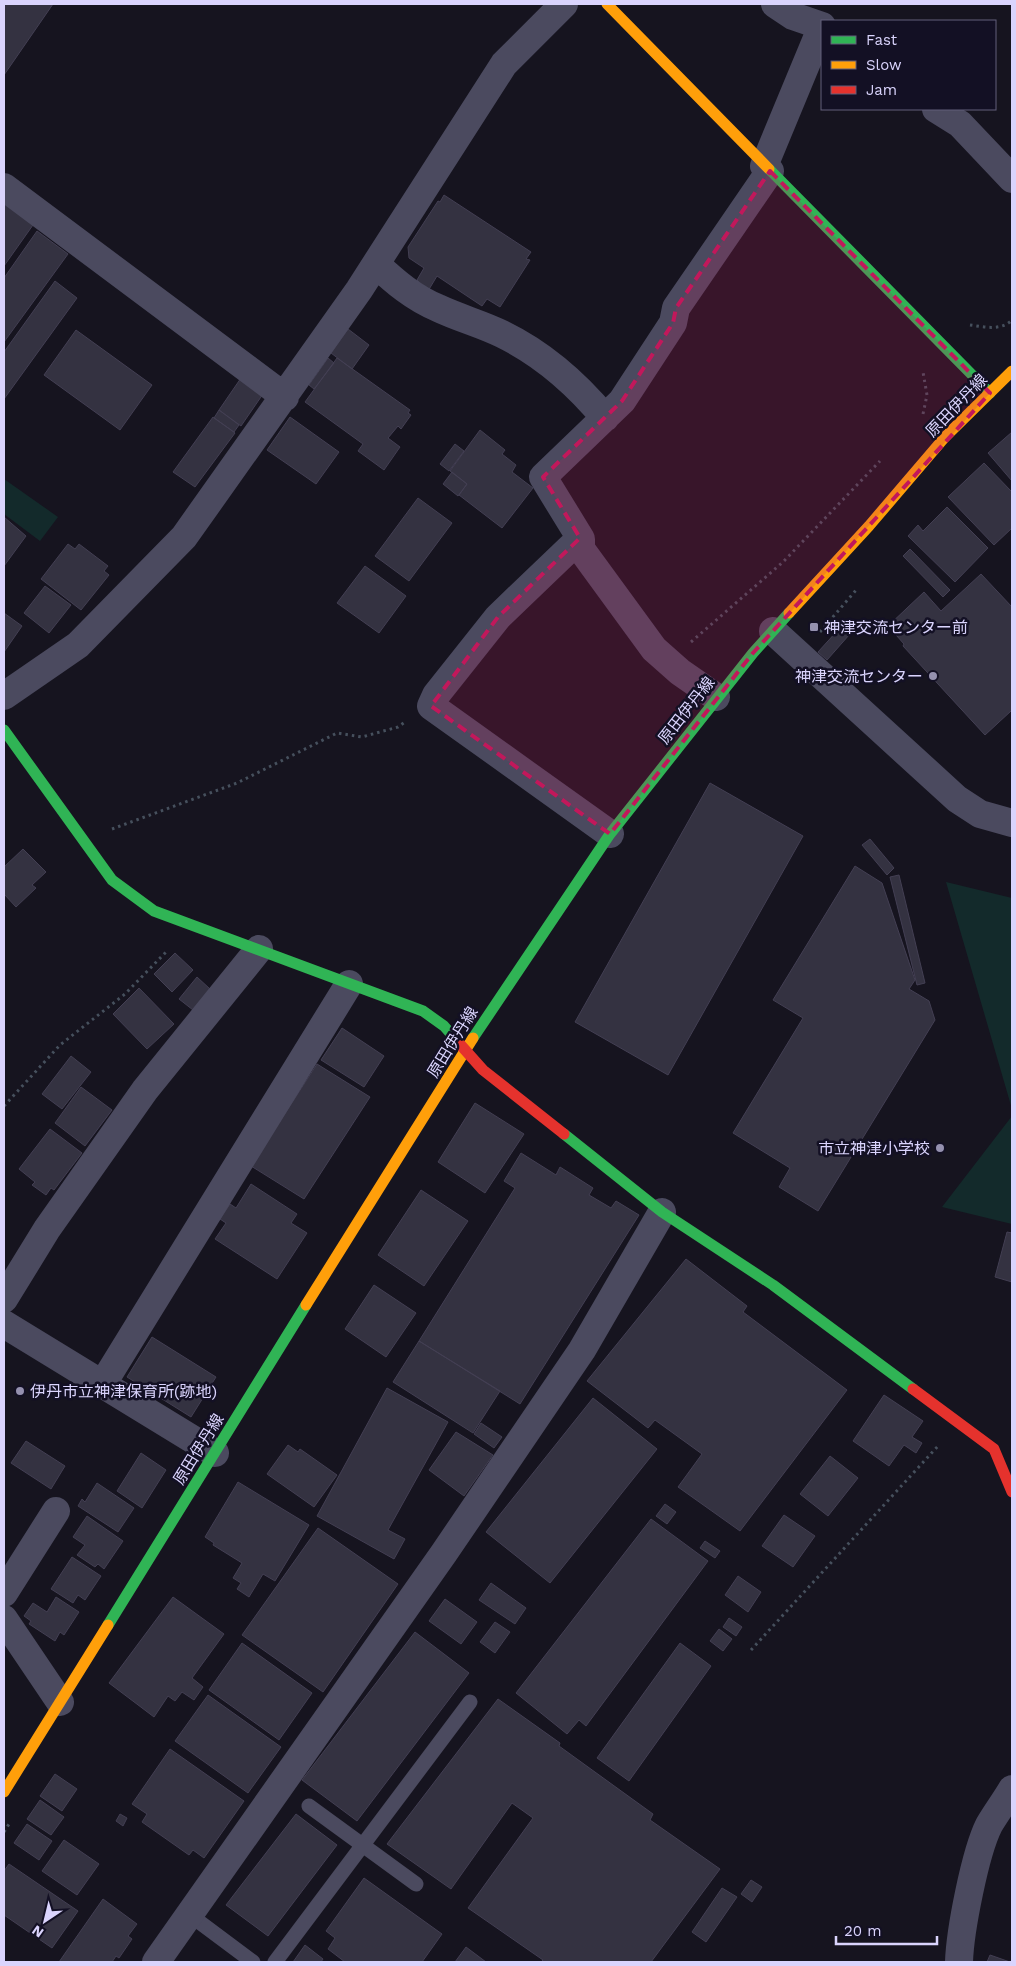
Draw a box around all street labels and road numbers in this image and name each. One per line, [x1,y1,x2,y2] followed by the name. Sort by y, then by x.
[922,370,991,441] street label: 原田伊丹線
[654,673,719,748] street label: 原田伊丹線
[423,1003,482,1081] street label: 原田伊丹線
[169,1410,228,1488] street label: 原田伊丹線

